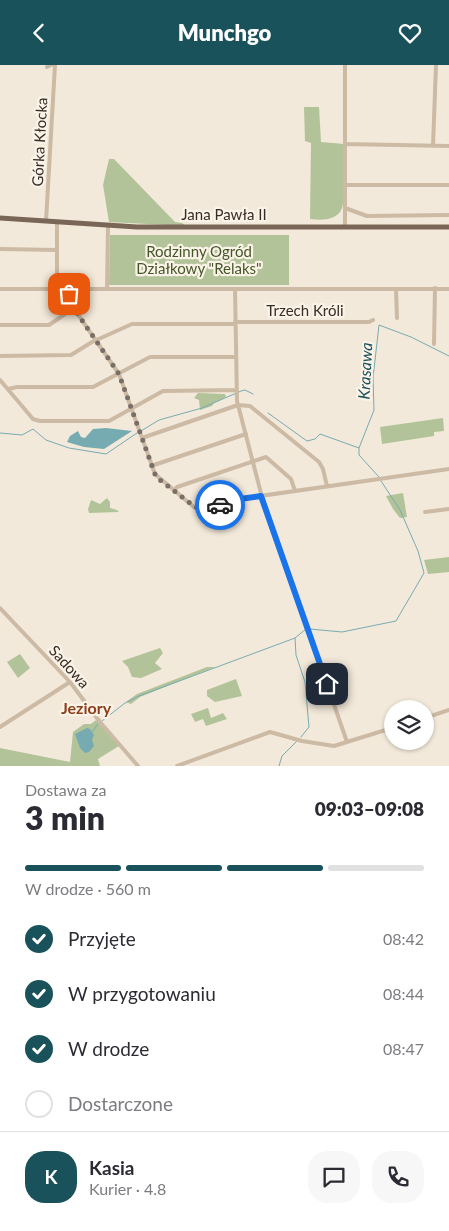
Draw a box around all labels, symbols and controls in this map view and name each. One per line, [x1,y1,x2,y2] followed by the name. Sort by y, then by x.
[25,19,53,47] icon: back
[178,19,271,46] text: Munchgo
[396,19,424,47] icon: heart
[28,97,50,187] street label: Górka Kłocka
[181,205,267,223] street label: Jana Pawła II
[136,242,262,277] park label: Rodzinny Ogród Działkowy "Relaks"
[48,273,90,315] pin
[55,280,83,308] icon: bag
[266,301,344,319] street label: Trzech Króli
[354,342,375,400] water label: Krasawa
[195,480,245,530] courier
[206,491,234,519] icon: car
[46,641,94,691] street label: Sadowa
[306,663,348,705] pin
[313,670,341,698] icon: home
[61,698,112,717] district label: Jeziory
[384,700,434,750] map controls
[384,700,434,750] button: layers
[25,780,106,799] text: Dostawa za
[315,797,424,820] text: 09:03–09:08
[25,798,105,837] text: 3 min
[25,879,151,898] text: W drodze · 560 m
[25,925,53,953] icon: check
[68,927,136,950] text: Przyjęte
[383,929,424,948] text: 08:42
[25,980,53,1008] icon: check
[68,982,216,1005] text: W przygotowaniu
[383,984,424,1003] text: 08:44
[25,1035,53,1063] icon: check
[68,1037,149,1060] text: W drodze
[383,1039,424,1058] text: 08:47
[68,1092,173,1115] text: Dostarczone
[308,1151,360,1203] button: chat
[372,1151,424,1203] button: phone
[89,1156,134,1179] text: Kasia
[44,1165,58,1188] text: K
[89,1179,166,1198] text: Kurier · 4.8

